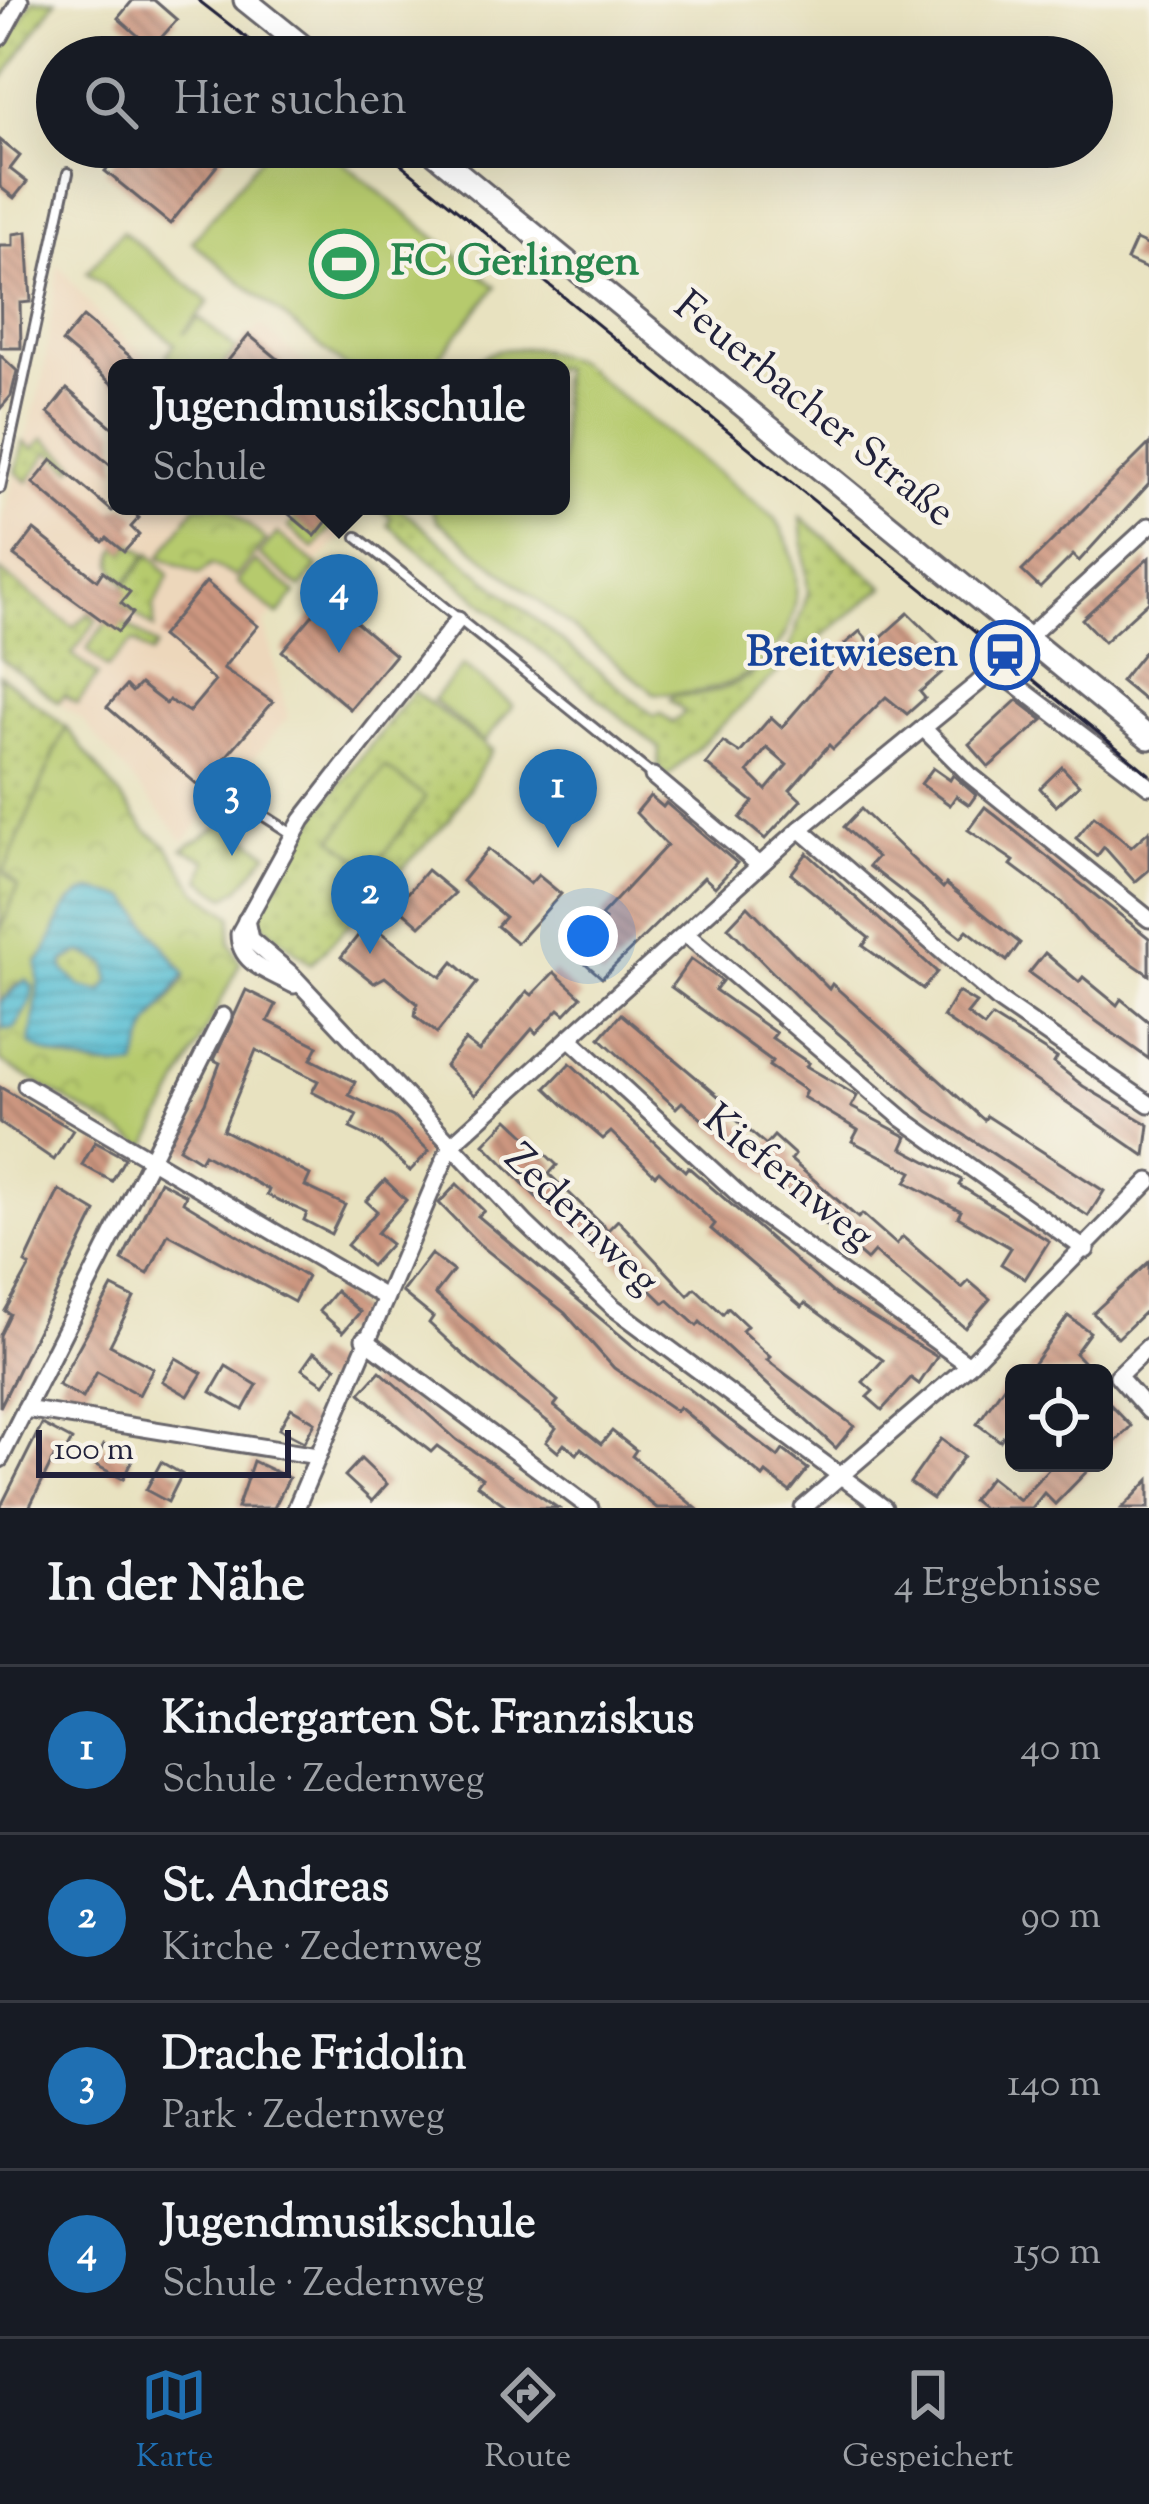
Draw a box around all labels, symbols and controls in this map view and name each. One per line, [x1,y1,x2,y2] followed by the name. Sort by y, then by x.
[36,36,1113,168] search box
[78,69,144,135] icon: search
[174,70,407,135] text: Hier suchen
[309,229,379,299] sports icon: FC Gerlingen
[391,234,639,294] place label: FC Gerlingen
[659,279,967,543] street label: Feuerbacher Straße
[108,359,570,515] popup
[152,377,526,442] text: Jugendmusikschule
[152,442,266,498] text: Schule
[300,554,378,653] pin: 4
[970,620,1040,690] station icon: Breitwiesen
[747,625,958,685] place label: Breitwiesen
[519,749,597,848] pin: 1
[193,757,271,856] pin: 3
[331,855,409,954] pin: 2
[558,906,618,966] your location
[689,1091,885,1267] street label: Kiefernweg
[489,1131,671,1311] street label: Zedernweg
[1005,1364,1113,1472] map controls
[1005,1364,1113,1472] button: locate
[36,1424,291,1477] scale bar
[54,1427,134,1475] text: 100 m
[48,1550,305,1623] text: In der Nähe
[894,1558,1101,1614] text: 4 Ergebnisse
[162,1689,694,1754] text: Kindergarten St. Franziskus
[80,1722,94,1778] text: 1
[1021,1722,1101,1778] text: 40 m
[162,1754,485,1810] text: Schule · Zedernweg
[162,1857,389,1922] text: St. Andreas
[78,1890,96,1946] text: 2
[1021,1890,1101,1946] text: 90 m
[162,1922,482,1978] text: Kirche · Zedernweg
[162,2025,466,2090] text: Drache Fridolin
[79,2058,95,2114] text: 3
[1007,2058,1101,2114] text: 140 m
[162,2090,445,2146] text: Park · Zedernweg
[162,2193,536,2258] text: Jugendmusikschule
[77,2226,97,2282] text: 4
[1013,2226,1101,2282] text: 150 m
[162,2258,485,2314] text: Schule · Zedernweg
[136,2362,213,2482] tab: Karte
[485,2362,571,2482] tab: Route
[842,2362,1013,2482] tab: Gespeichert

